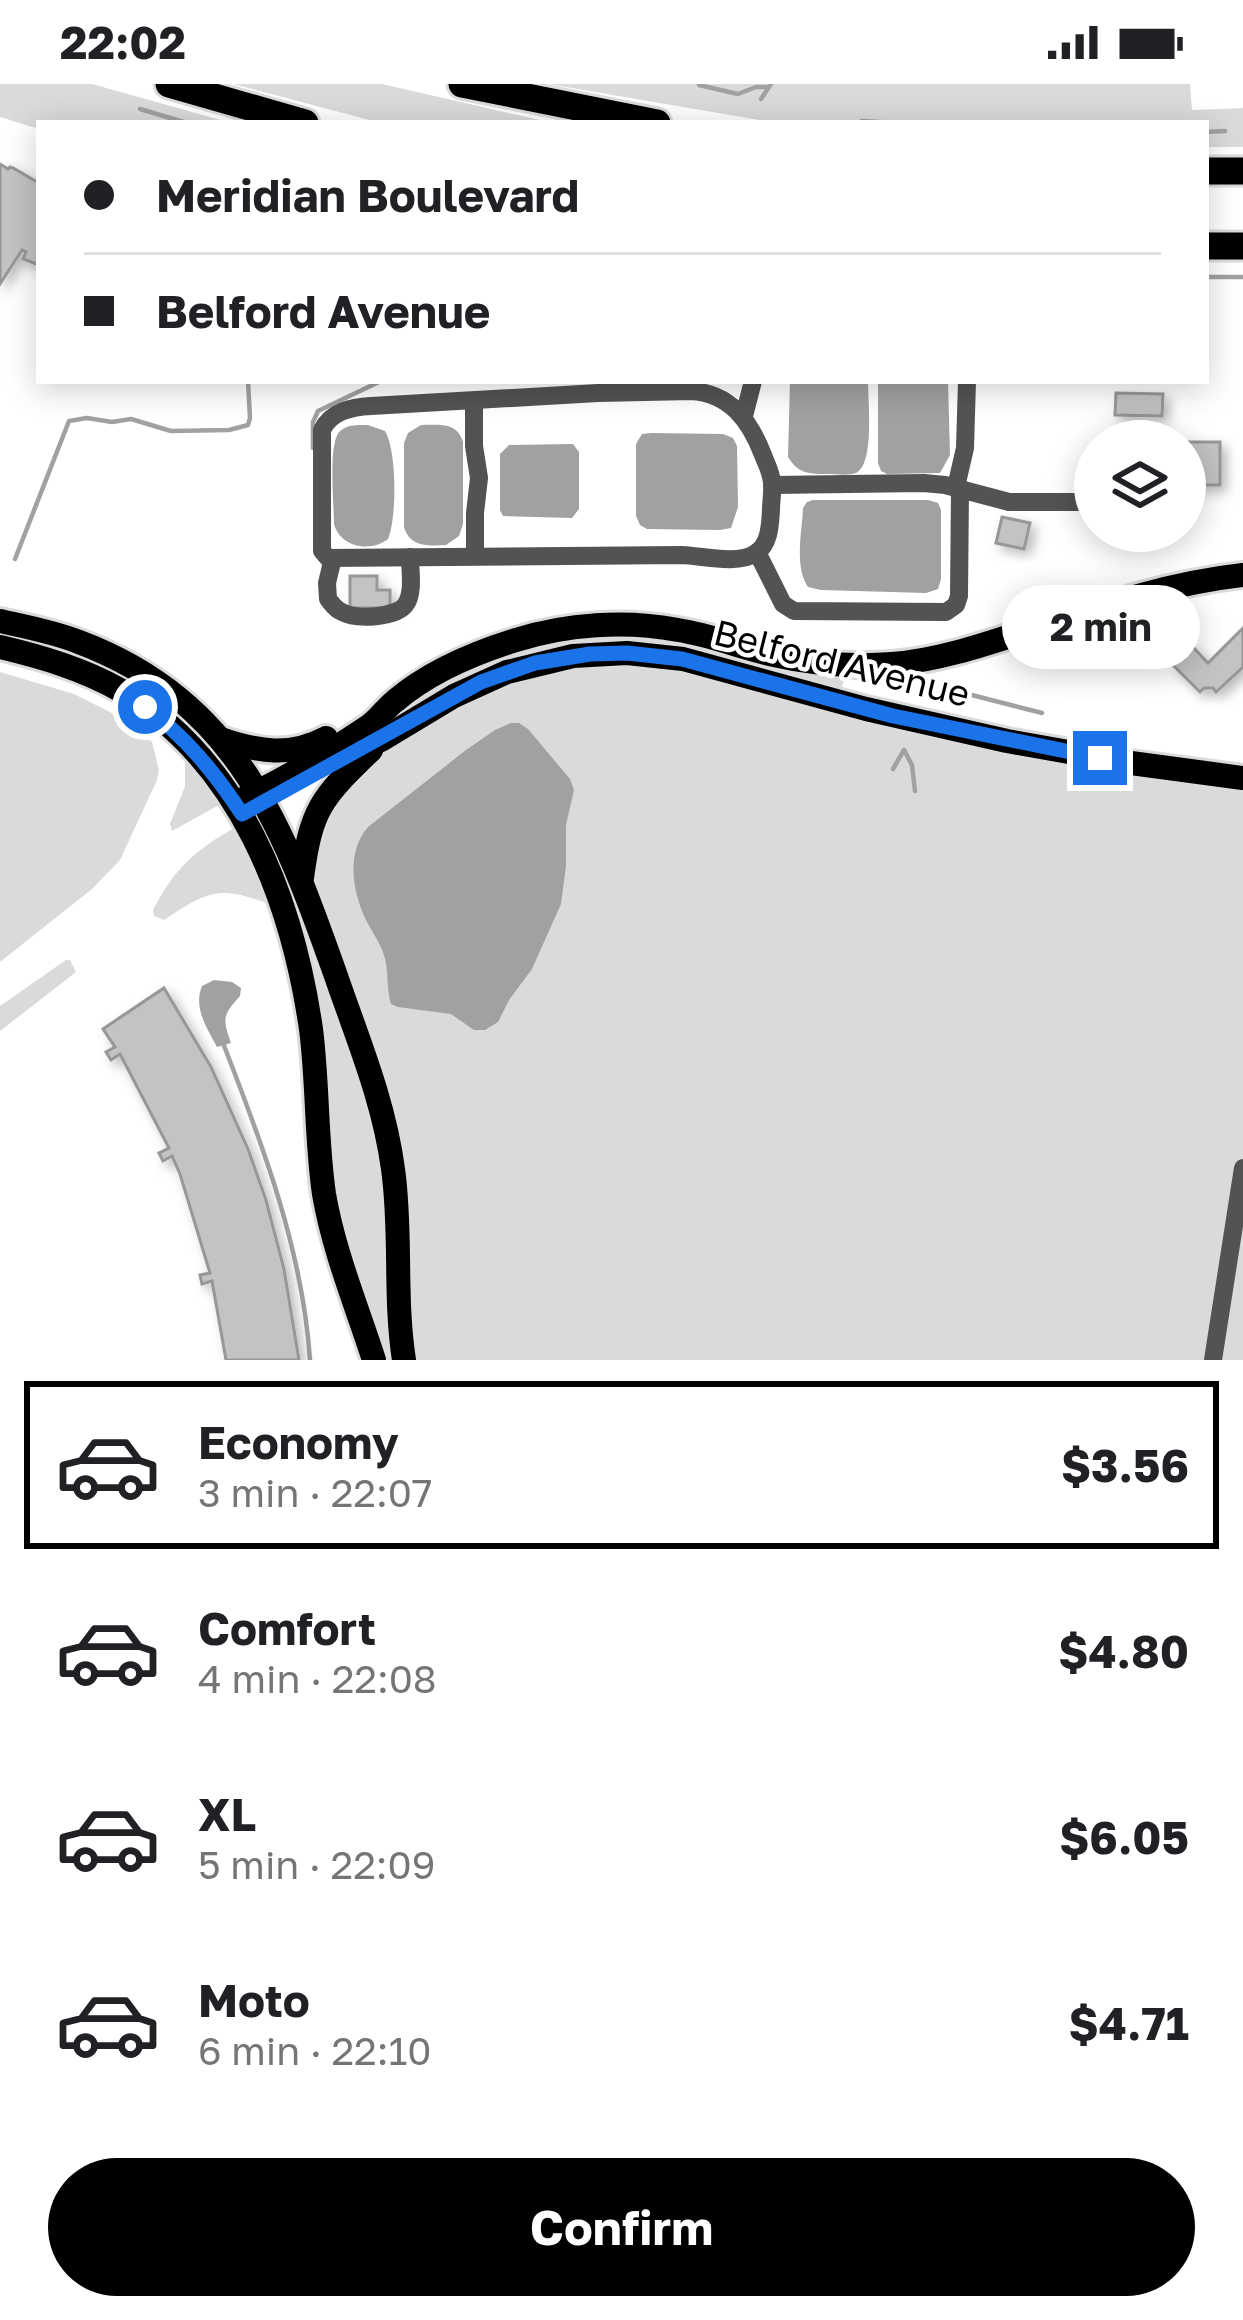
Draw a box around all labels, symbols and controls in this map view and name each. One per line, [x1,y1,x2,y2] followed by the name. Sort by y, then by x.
[60,15,186,69] text: 22:02
[156,168,579,222] text: Meridian Boulevard
[156,284,490,338] text: Belford Avenue
[1074,420,1206,552] map controls
[1074,420,1206,552] button: layers
[1001,584,1199,668] callout: 2 min
[1050,603,1152,650] text: 2 min
[710,610,974,715] street label: Belford Avenue
[118,680,172,734] route start
[1073,731,1127,785] route end
[54,1411,162,1519] icon: car
[198,1415,399,1469] text: Economy
[1061,1438,1189,1492] text: $3.56
[198,1469,433,1516] text: 3 min · 22:07
[54,1597,162,1705] icon: car
[198,1601,376,1655] text: Comfort
[1058,1624,1189,1678] text: $4.80
[198,1655,437,1702] text: 4 min · 22:08
[54,1783,162,1891] icon: car
[198,1787,256,1841] text: XL
[1059,1810,1189,1864] text: $6.05
[198,1841,435,1888] text: 5 min · 22:09
[54,1969,162,2077] icon: car
[198,1973,310,2027] text: Moto
[1069,1996,1189,2050] text: $4.71
[198,2027,432,2074] text: 6 min · 22:10
[48,2158,1195,2296] button: Confirm

